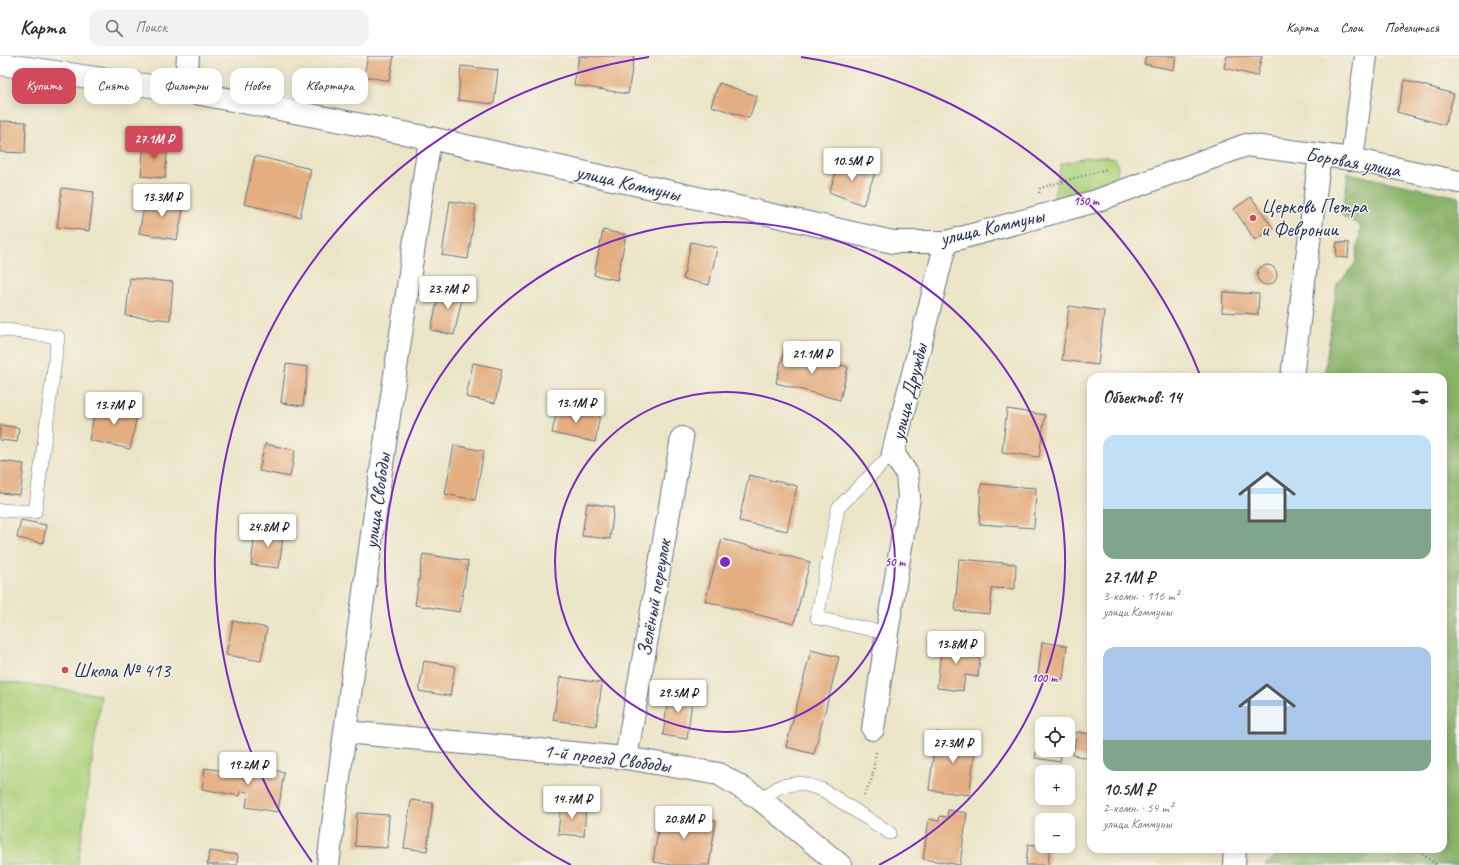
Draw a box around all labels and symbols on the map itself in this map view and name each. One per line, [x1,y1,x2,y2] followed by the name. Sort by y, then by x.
[117,126,191,160] pin: 27.1M ₽
[1304,141,1403,183] street label: Боровая улица
[815,148,889,182] pin: 10.5M ₽
[573,159,684,207] street label: улица Коммуны
[125,184,199,218] pin: 13.3M ₽
[1073,193,1100,209] text: 150 m
[1261,194,1368,242] place label: Церковь Петра и Февронии
[937,203,1048,251] street label: улица Коммуны
[1248,213,1258,223] marker: Церковь Петра и Февронии
[411,276,485,310] pin: 23.7M ₽
[885,340,933,444] street label: улица Дружбы
[775,341,849,375] pin: 21.1M ₽
[539,390,613,424] pin: 13.1M ₽
[77,392,151,426] pin: 13.7M ₽
[358,450,396,551] street label: улица Свободы
[231,514,305,548] pin: 24.8M ₽
[631,536,677,658] street label: Зелёный переулок
[885,554,906,570] text: 50 m
[718,555,732,569] centre of rings
[919,631,993,665] pin: 13.8M ₽
[73,658,172,683] place label: Школа № 413
[60,665,70,675] marker: Школа № 413
[1031,670,1058,686] text: 100 m
[641,680,715,714] pin: 29.5M ₽
[916,730,990,764] pin: 27.3M ₽
[542,738,673,778] street label: 1-й проезд Свободы
[211,752,285,786] pin: 19.2M ₽
[535,786,609,820] pin: 14.7M ₽
[647,806,721,840] pin: 20.8M ₽

